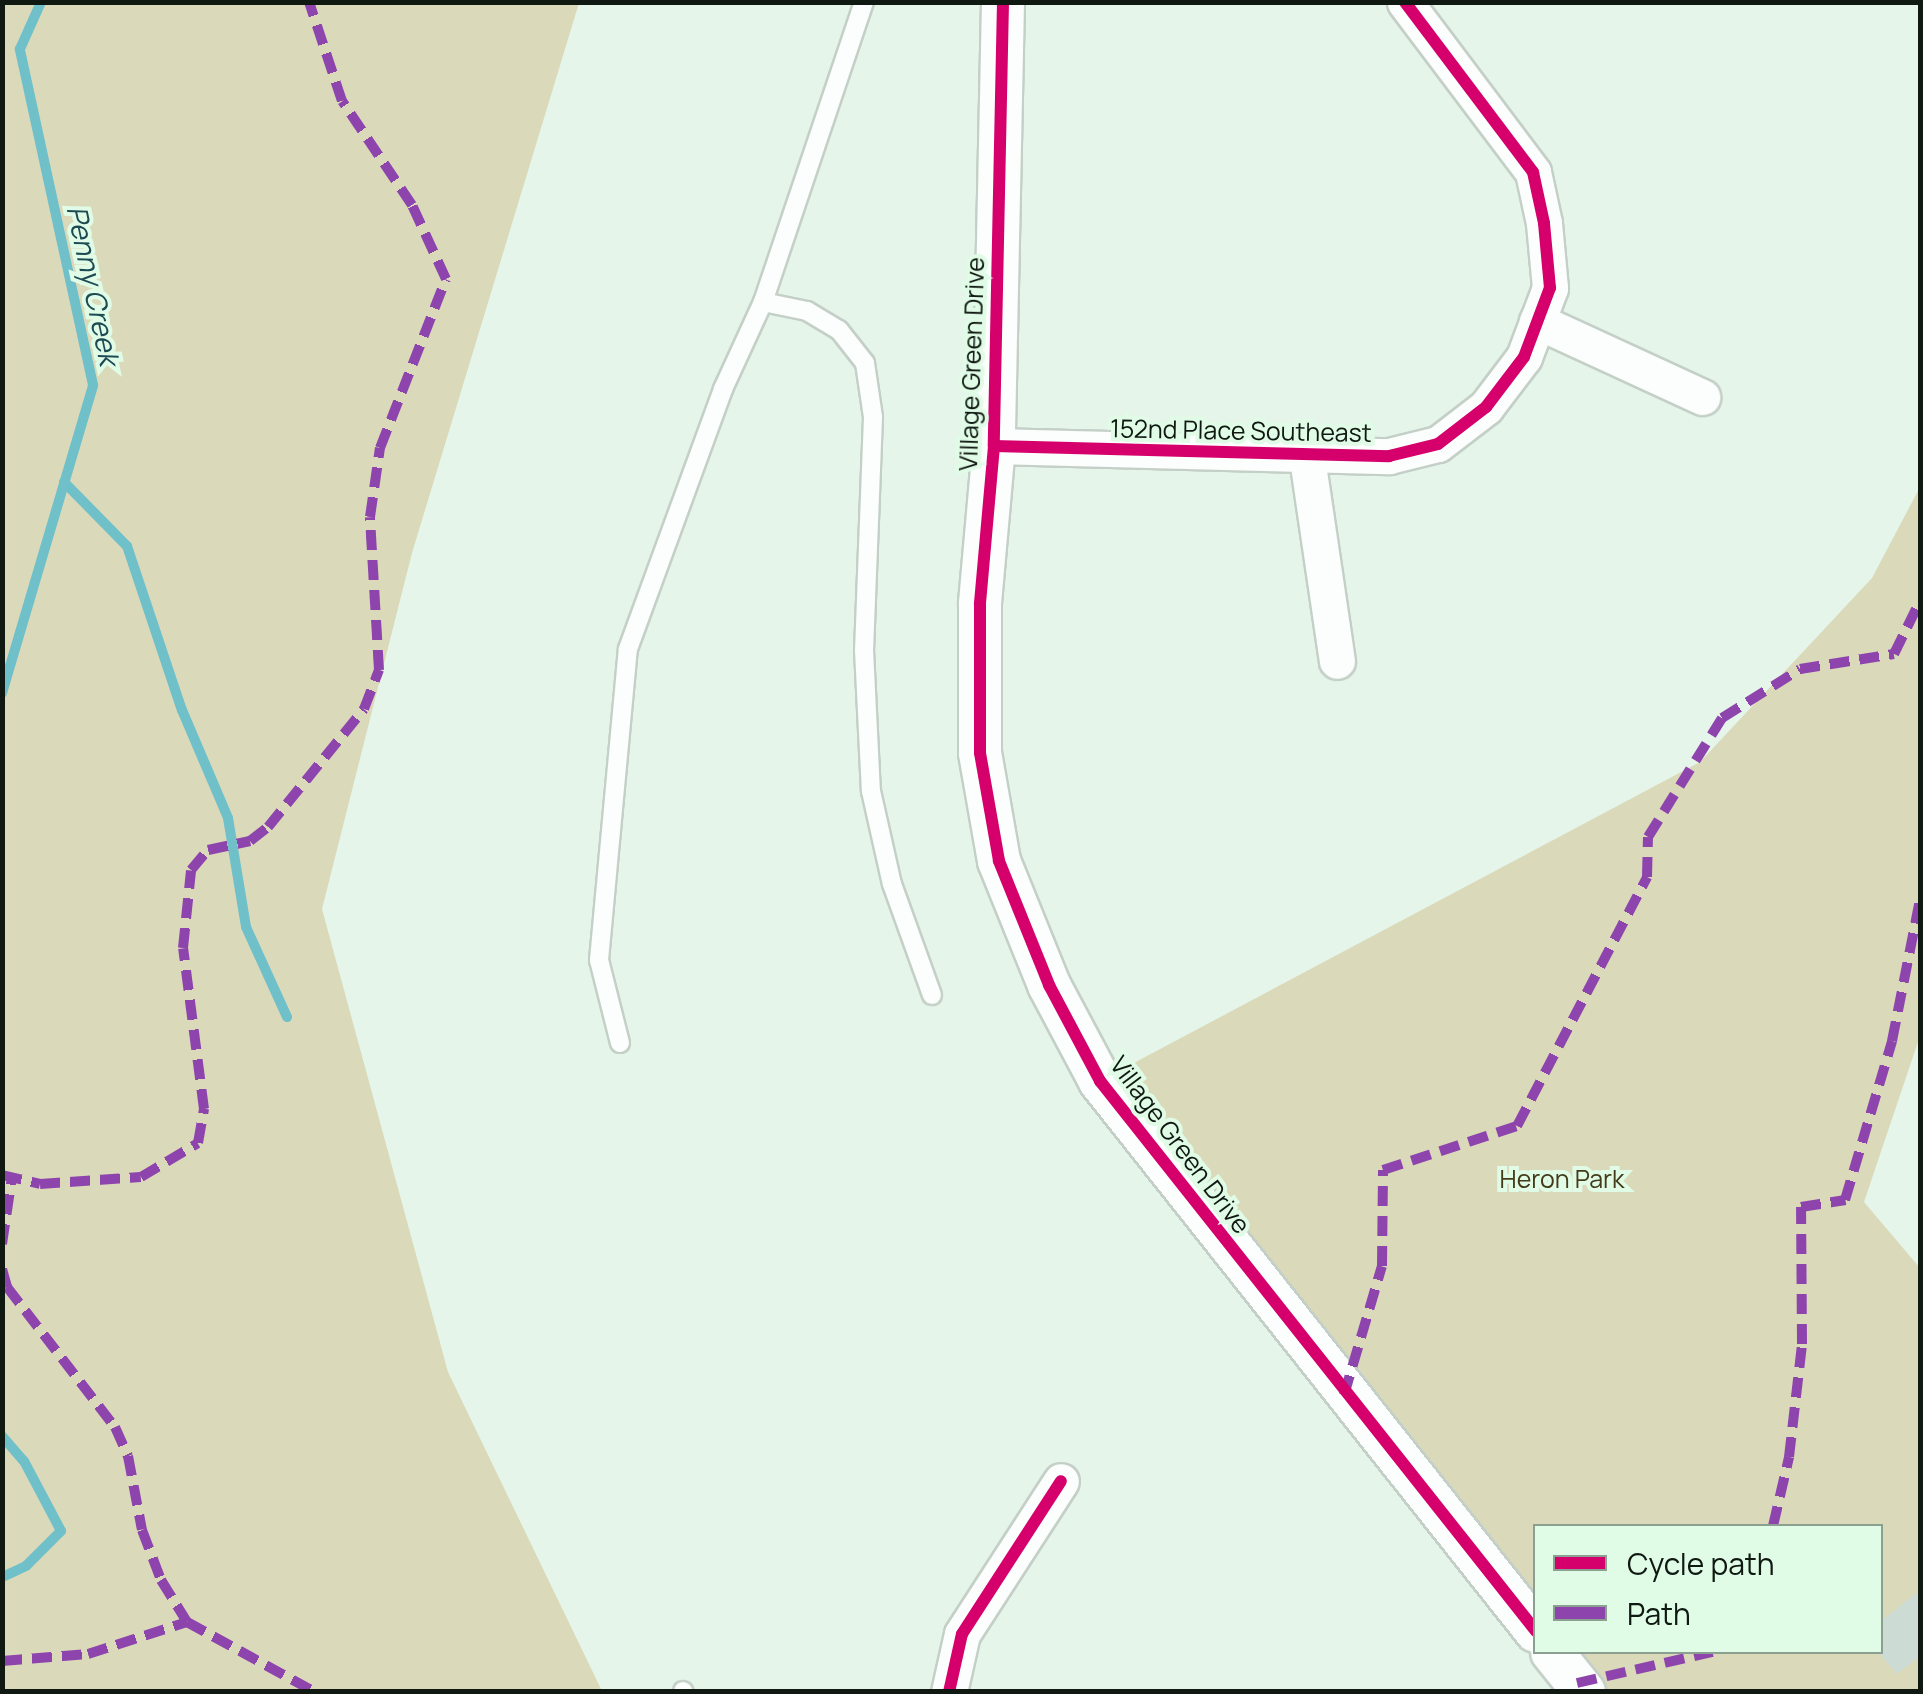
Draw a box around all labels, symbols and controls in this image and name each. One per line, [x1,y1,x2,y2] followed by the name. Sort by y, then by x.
[61,202,127,368] water label: Penny Creek
[953,257,991,471] street label: Village Green Drive
[1110,414,1372,448] street label: 152nd Place Southeast
[1104,1051,1256,1239] street label: Village Green Drive
[1500,1164,1624,1194] park label: Heron Park
[1533,1524,1883,1654] legend
[1627,1543,1775,1584] text: Cycle path
[1627,1593,1691,1634] text: Path

